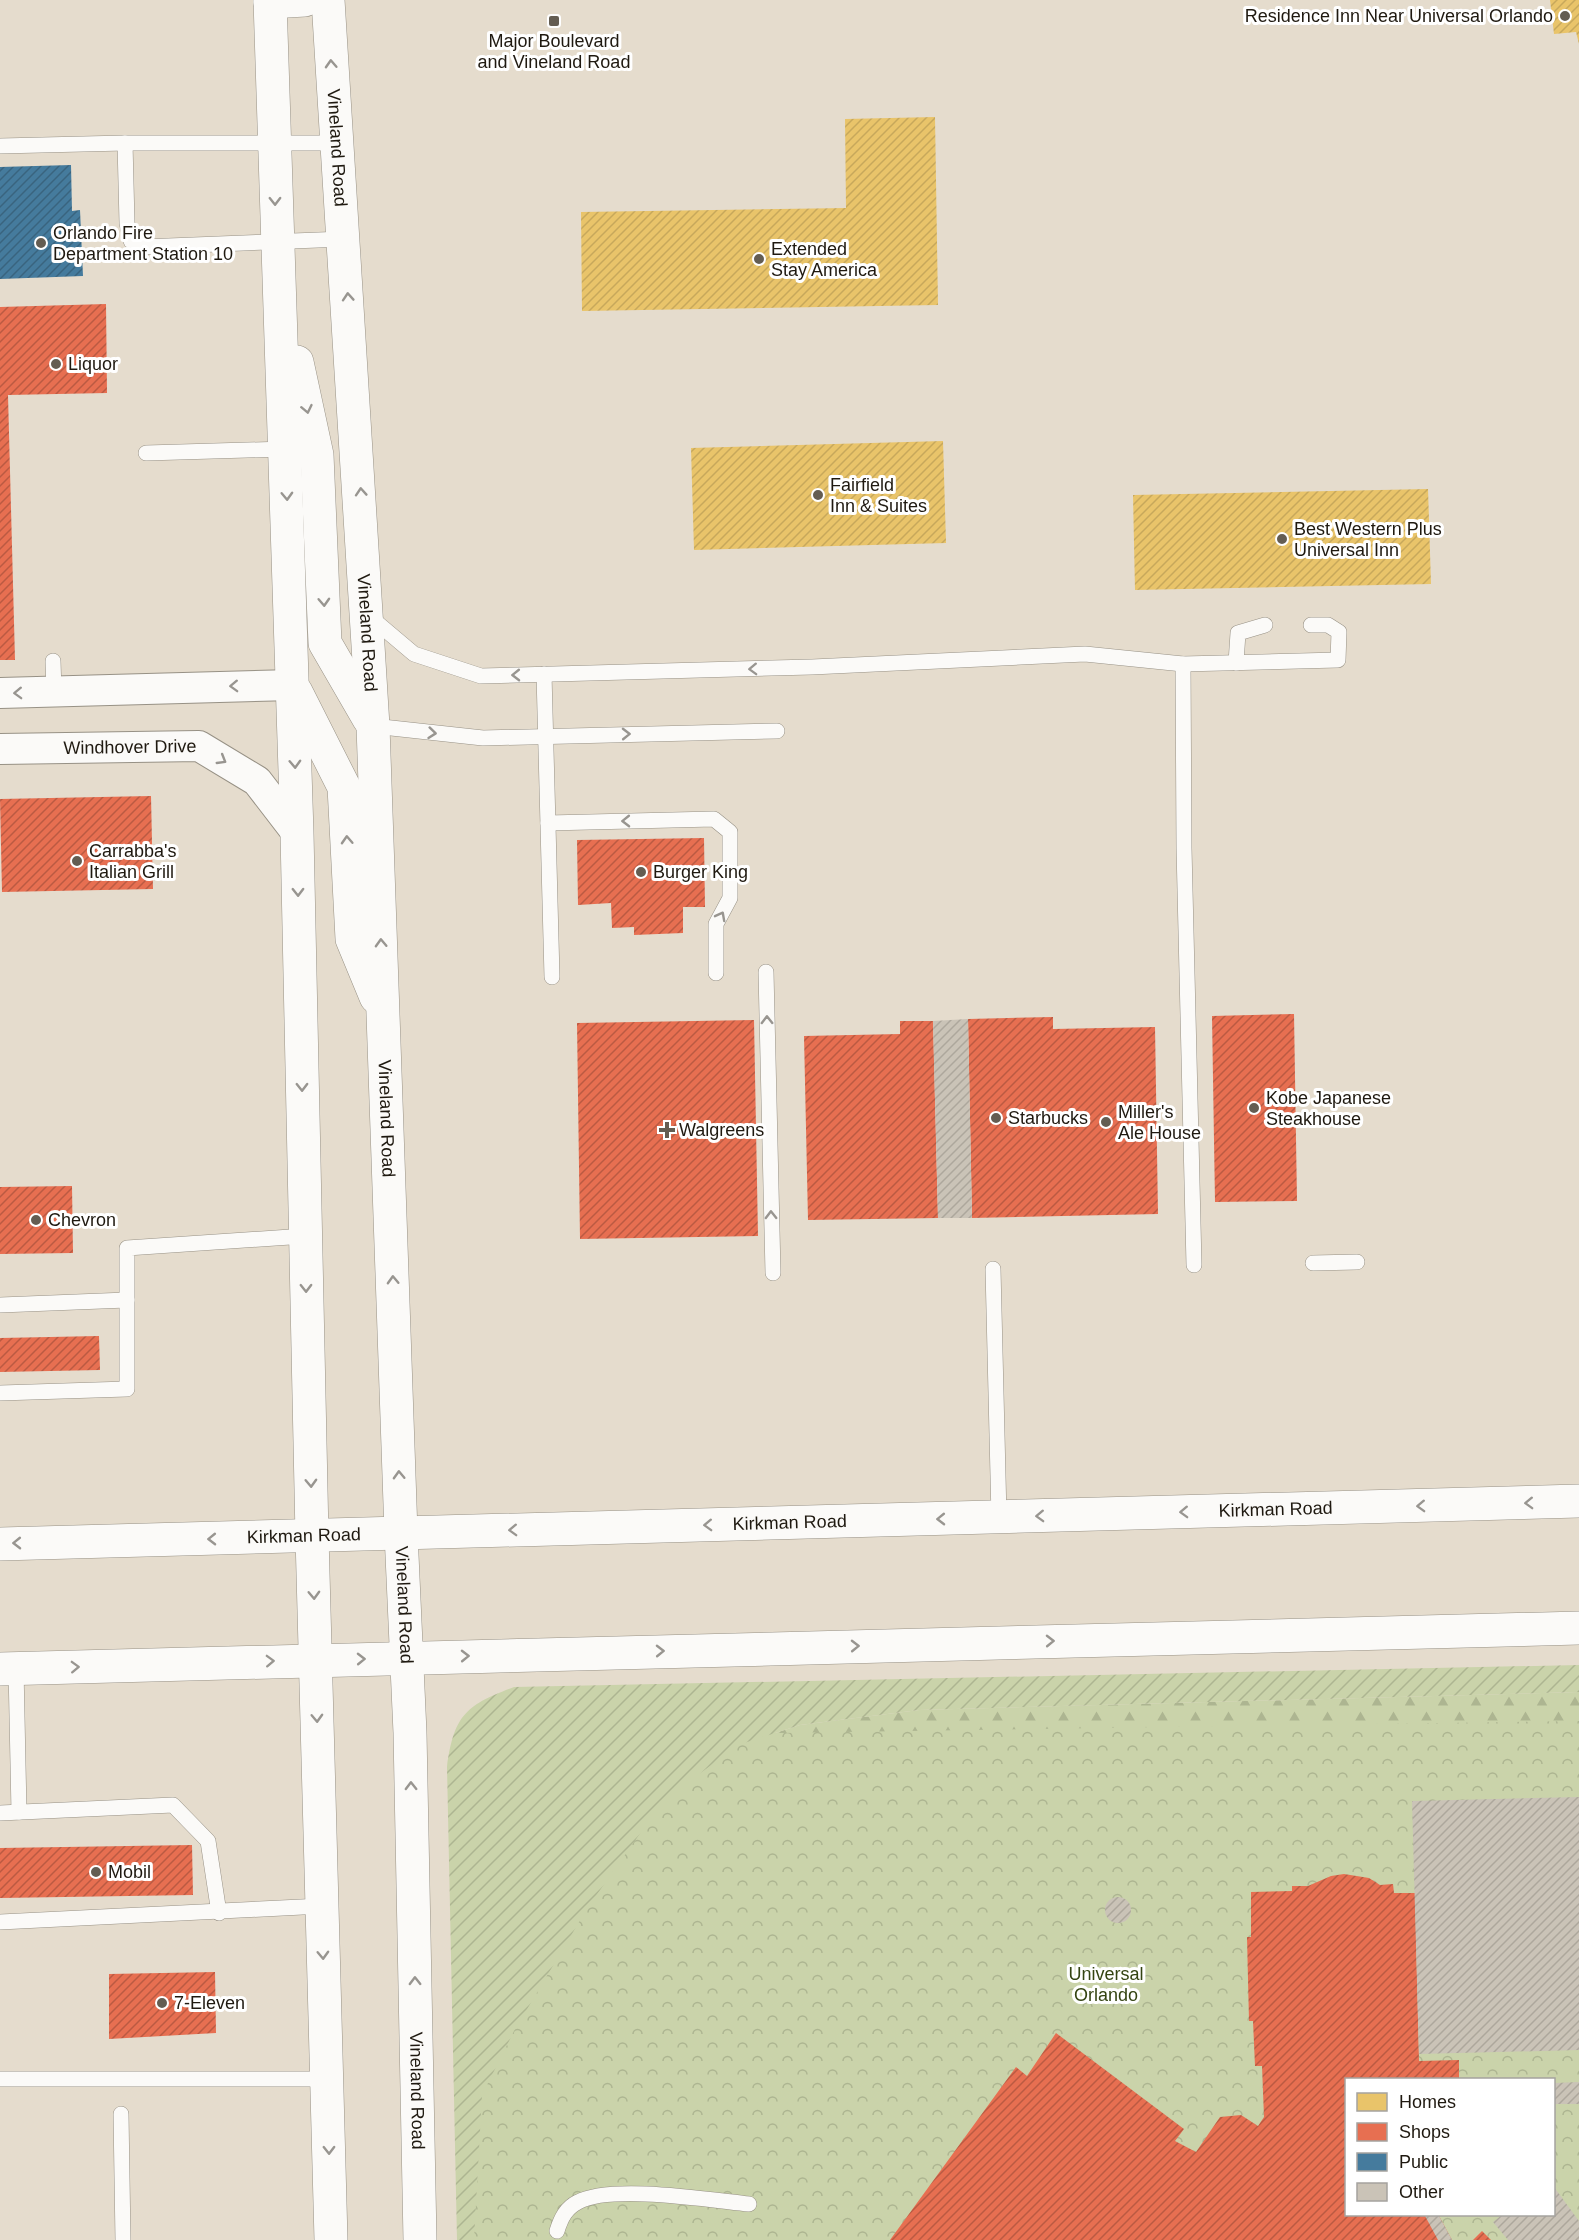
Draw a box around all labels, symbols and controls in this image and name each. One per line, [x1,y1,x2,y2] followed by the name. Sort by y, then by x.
[1245,6,1553,26] place label: Residence Inn Near Universal Orlando
[1558,9,1572,23] marker: Residence Inn Near Universal Orlando
[547,14,561,28] marker: Major Boulevard and Vineland Road
[478,31,630,72] place label: Major Boulevard and Vineland Road
[325,59,338,68] one-way arrow
[324,88,351,207] street label: Vineland Road
[269,197,281,206] one-way arrow
[53,223,233,264] place label: Orlando Fire Department Station 10
[34,236,48,250] marker: Orlando Fire Department Station 10
[771,239,878,280] place label: Extended Stay America
[752,252,766,266] marker: Extended Stay America
[342,293,355,302] one-way arrow
[68,354,118,374] place label: Liquor
[49,357,63,371] marker: Liquor
[300,403,313,413] one-way arrow
[830,475,927,516] place label: Fairfield Inn & Suites
[354,487,367,496] one-way arrow
[811,488,825,502] marker: Fairfield Inn & Suites
[280,491,293,500] one-way arrow
[1294,519,1442,560] place label: Best Western Plus Universal Inn
[1275,532,1289,546] marker: Best Western Plus Universal Inn
[354,573,381,692] street label: Vineland Road
[317,598,330,607] one-way arrow
[749,663,758,675] one-way arrow
[512,669,521,681] one-way arrow
[230,680,239,693] one-way arrow
[14,687,23,699] one-way arrow
[427,726,436,739] one-way arrow
[622,728,631,741] one-way arrow
[63,736,197,758] street label: Windhover Drive
[216,753,227,764] one-way arrow
[288,760,301,769] one-way arrow
[622,815,631,827] one-way arrow
[340,835,353,844] one-way arrow
[89,841,176,882] place label: Carrabba's Italian Grill
[70,854,84,868] marker: Carrabba's Italian Grill
[653,862,748,882] place label: Burger King
[634,865,648,879] marker: Burger King
[292,887,304,896] one-way arrow
[714,911,725,922] one-way arrow
[375,938,388,947] one-way arrow
[761,1015,774,1024] one-way arrow
[375,1059,399,1178] street label: Vineland Road
[296,1082,308,1091] one-way arrow
[1266,1088,1391,1129] place label: Kobe Japanese Steakhouse
[1247,1101,1261,1115] marker: Kobe Japanese Steakhouse
[1118,1102,1201,1143] place label: Miller's Ale House
[1008,1108,1088,1128] place label: Starbucks
[989,1111,1003,1125] marker: Starbucks
[1099,1115,1113,1129] marker: Miller's Ale House
[679,1120,764,1140] place label: Walgreens
[660,1123,674,1137] marker: Walgreens
[48,1210,116,1230] place label: Chevron
[765,1210,778,1219] one-way arrow
[29,1213,43,1227] marker: Chevron
[387,1276,399,1285] one-way arrow
[300,1283,312,1292] one-way arrow
[393,1471,406,1480] one-way arrow
[304,1478,317,1487] one-way arrow
[1525,1496,1534,1509] one-way arrow
[1218,1498,1333,1521] street label: Kirkman Road
[1416,1499,1425,1512] one-way arrow
[1179,1506,1188,1518] one-way arrow
[1035,1510,1044,1522] one-way arrow
[732,1511,847,1534] street label: Kirkman Road
[936,1512,945,1525] one-way arrow
[703,1519,712,1531] one-way arrow
[247,1524,361,1547] street label: Kirkman Road
[509,1524,518,1537] one-way arrow
[207,1532,216,1545] one-way arrow
[12,1537,21,1550] one-way arrow
[392,1546,417,1664] street label: Vineland Road
[308,1590,320,1599] one-way arrow
[1046,1635,1055,1648] one-way arrow
[851,1640,860,1652] one-way arrow
[656,1645,665,1657] one-way arrow
[461,1650,470,1662] one-way arrow
[357,1653,366,1665] one-way arrow
[265,1655,274,1667] one-way arrow
[70,1660,79,1673] one-way arrow
[311,1714,324,1723] one-way arrow
[405,1782,417,1791] one-way arrow
[108,1862,151,1882] place label: Mobil
[89,1865,103,1879] marker: Mobil
[317,1951,330,1960] one-way arrow
[1068,1964,1144,2005] park label: Universal Orlando
[408,1977,421,1986] one-way arrow
[174,1993,245,2013] place label: 7-Eleven
[155,1996,169,2010] marker: 7-Eleven
[406,2032,428,2150] street label: Vineland Road
[1345,2078,1555,2216] legend
[1399,2092,1456,2112] text: Homes
[1399,2122,1450,2142] text: Shops
[322,2146,335,2155] one-way arrow
[1399,2152,1448,2172] text: Public
[1399,2182,1444,2202] text: Other

